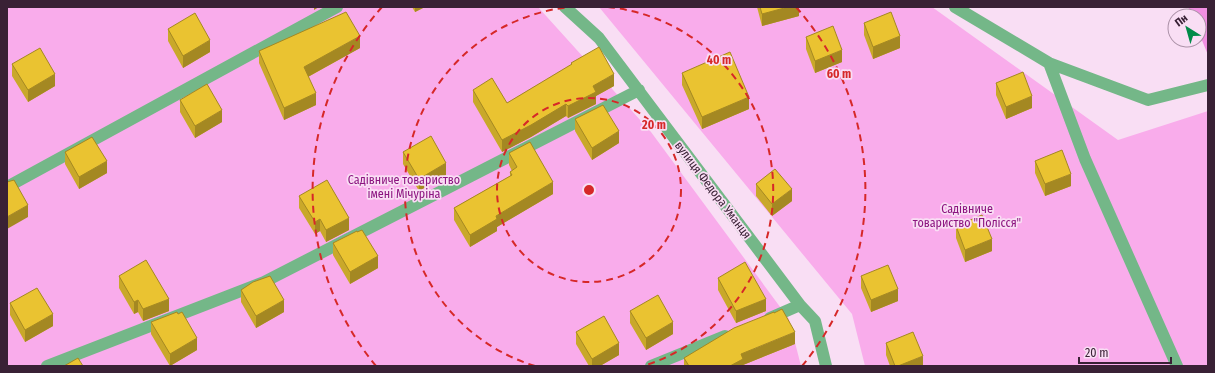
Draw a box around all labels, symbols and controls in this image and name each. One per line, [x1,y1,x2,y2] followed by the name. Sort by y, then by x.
[1167,8,1207,48] north arrow
[1172,11,1190,29] text: Пн
[707,53,731,67] text: 40 m
[827,67,851,81] text: 60 m
[641,118,666,132] text: 20 m
[672,139,754,241] street label: вулиця Федора Уманця
[348,173,460,201] park label: Садівниче товариство імені Мічуріна
[582,183,596,197] centre of rings
[913,202,1021,230] park label: Садівниче товариство "Полісся"
[1079,339,1171,365] scale bar
[1085,346,1109,360] text: 20 m

